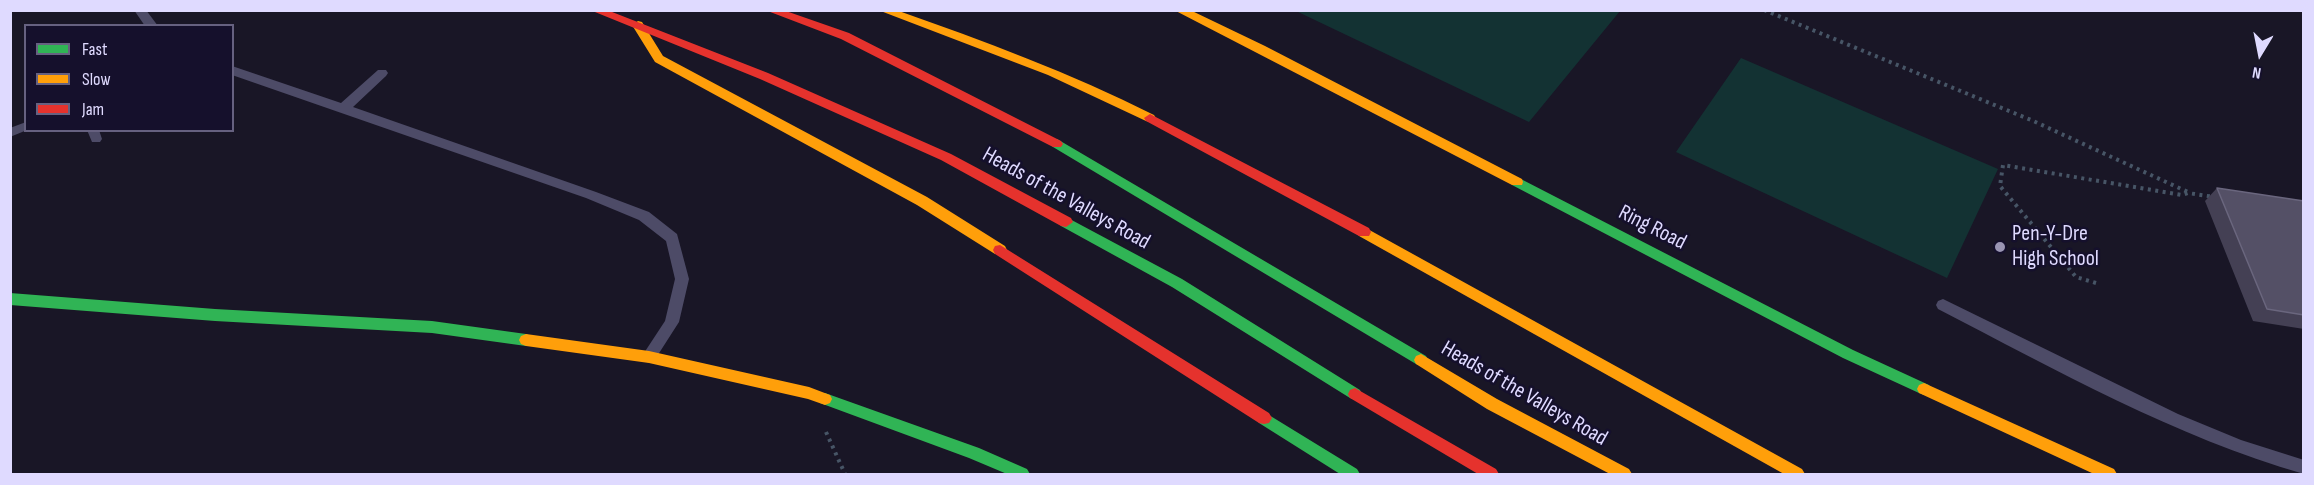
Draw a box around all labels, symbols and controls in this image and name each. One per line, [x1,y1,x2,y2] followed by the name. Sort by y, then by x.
[24,24,234,132] legend
[2230,24,2290,84] north arrow
[82,39,107,60] text: Fast
[2251,62,2263,82] text: N
[82,69,111,90] text: Slow
[82,99,104,120] text: Jam
[978,142,1154,256] street label: Heads of the Valleys Road
[1614,200,1690,256] street label: Ring Road
[2012,221,2099,272] place label: Pen-Y-Dre High School
[1993,240,2007,254] marker: Pen-Y-Dre High School
[1436,336,1612,452] street label: Heads of the Valleys Road

